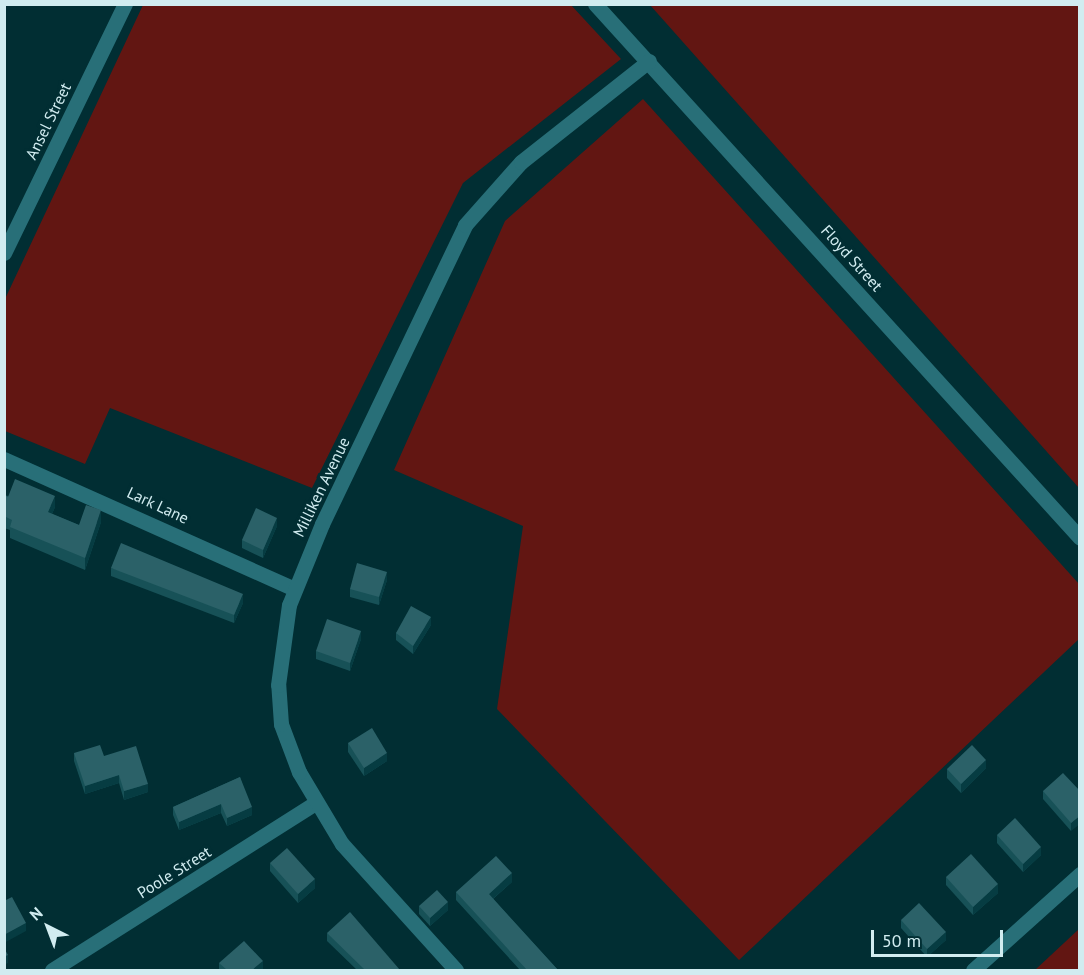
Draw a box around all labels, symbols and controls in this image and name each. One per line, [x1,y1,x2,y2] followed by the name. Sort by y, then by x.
[21,80,75,162] street label: Ansel Street
[817,221,887,295] street label: Floyd Street
[288,434,354,540] street label: Milliken Avenue
[124,482,192,528] street label: Lark Lane
[134,842,214,902] street label: Poole Street
[18,897,78,957] north arrow
[25,903,47,925] text: N
[874,918,1006,956] scale bar
[882,929,921,952] text: 50 m

